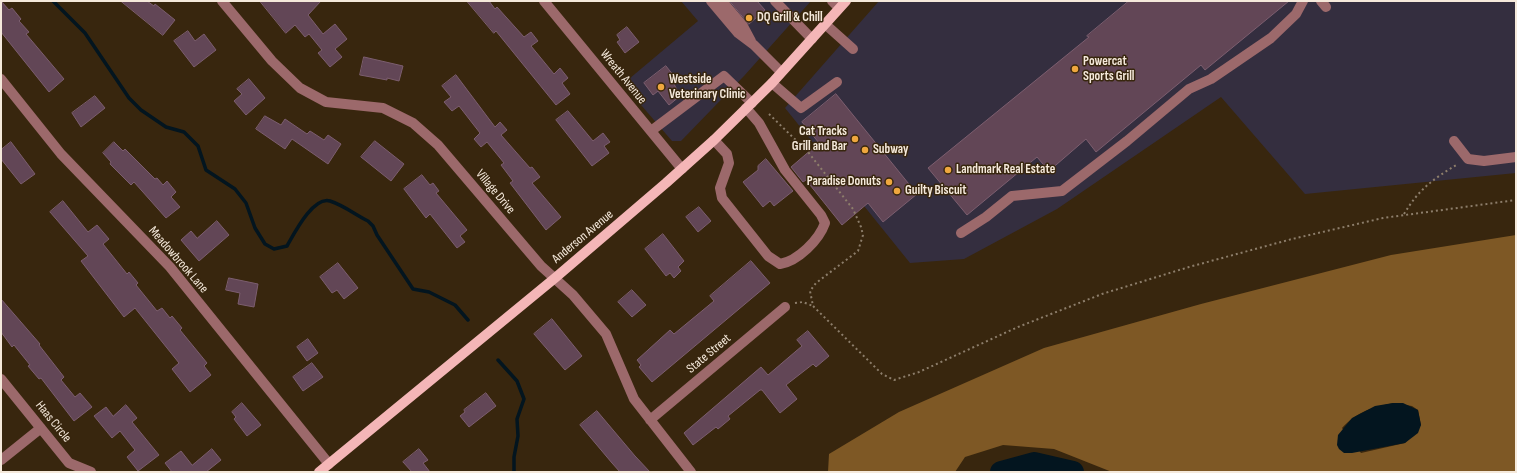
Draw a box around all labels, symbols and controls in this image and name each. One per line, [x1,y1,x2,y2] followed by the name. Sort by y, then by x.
[757,10,823,26] place label: DQ Grill & Chill
[744,13,754,23] marker: DQ Grill & Chill
[596,47,650,107] street label: Wreath Avenue
[1083,54,1134,85] place label: Powercat Sports Grill
[1070,64,1080,74] marker: Powercat Sports Grill
[669,72,746,103] place label: Westside Veterinary Clinic
[656,82,666,92] marker: Westside Veterinary Clinic
[792,124,847,155] place label: Cat Tracks Grill and Bar
[850,134,860,144] marker: Cat Tracks Grill and Bar
[873,142,908,158] place label: Subway
[860,145,870,155] marker: Subway
[956,162,1055,178] place label: Landmark Real Estate
[943,165,953,175] marker: Landmark Real Estate
[472,167,518,217] street label: Village Drive
[807,174,881,190] place label: Paradise Donuts
[884,177,894,187] marker: Paradise Donuts
[905,183,967,199] place label: Guilty Biscuit
[892,186,902,196] marker: Guilty Biscuit
[549,207,617,267] street label: Anderson Avenue
[145,223,211,297] street label: Meadowbrook Lane
[684,331,734,377] street label: State Street
[32,398,74,446] street label: Haas Circle

